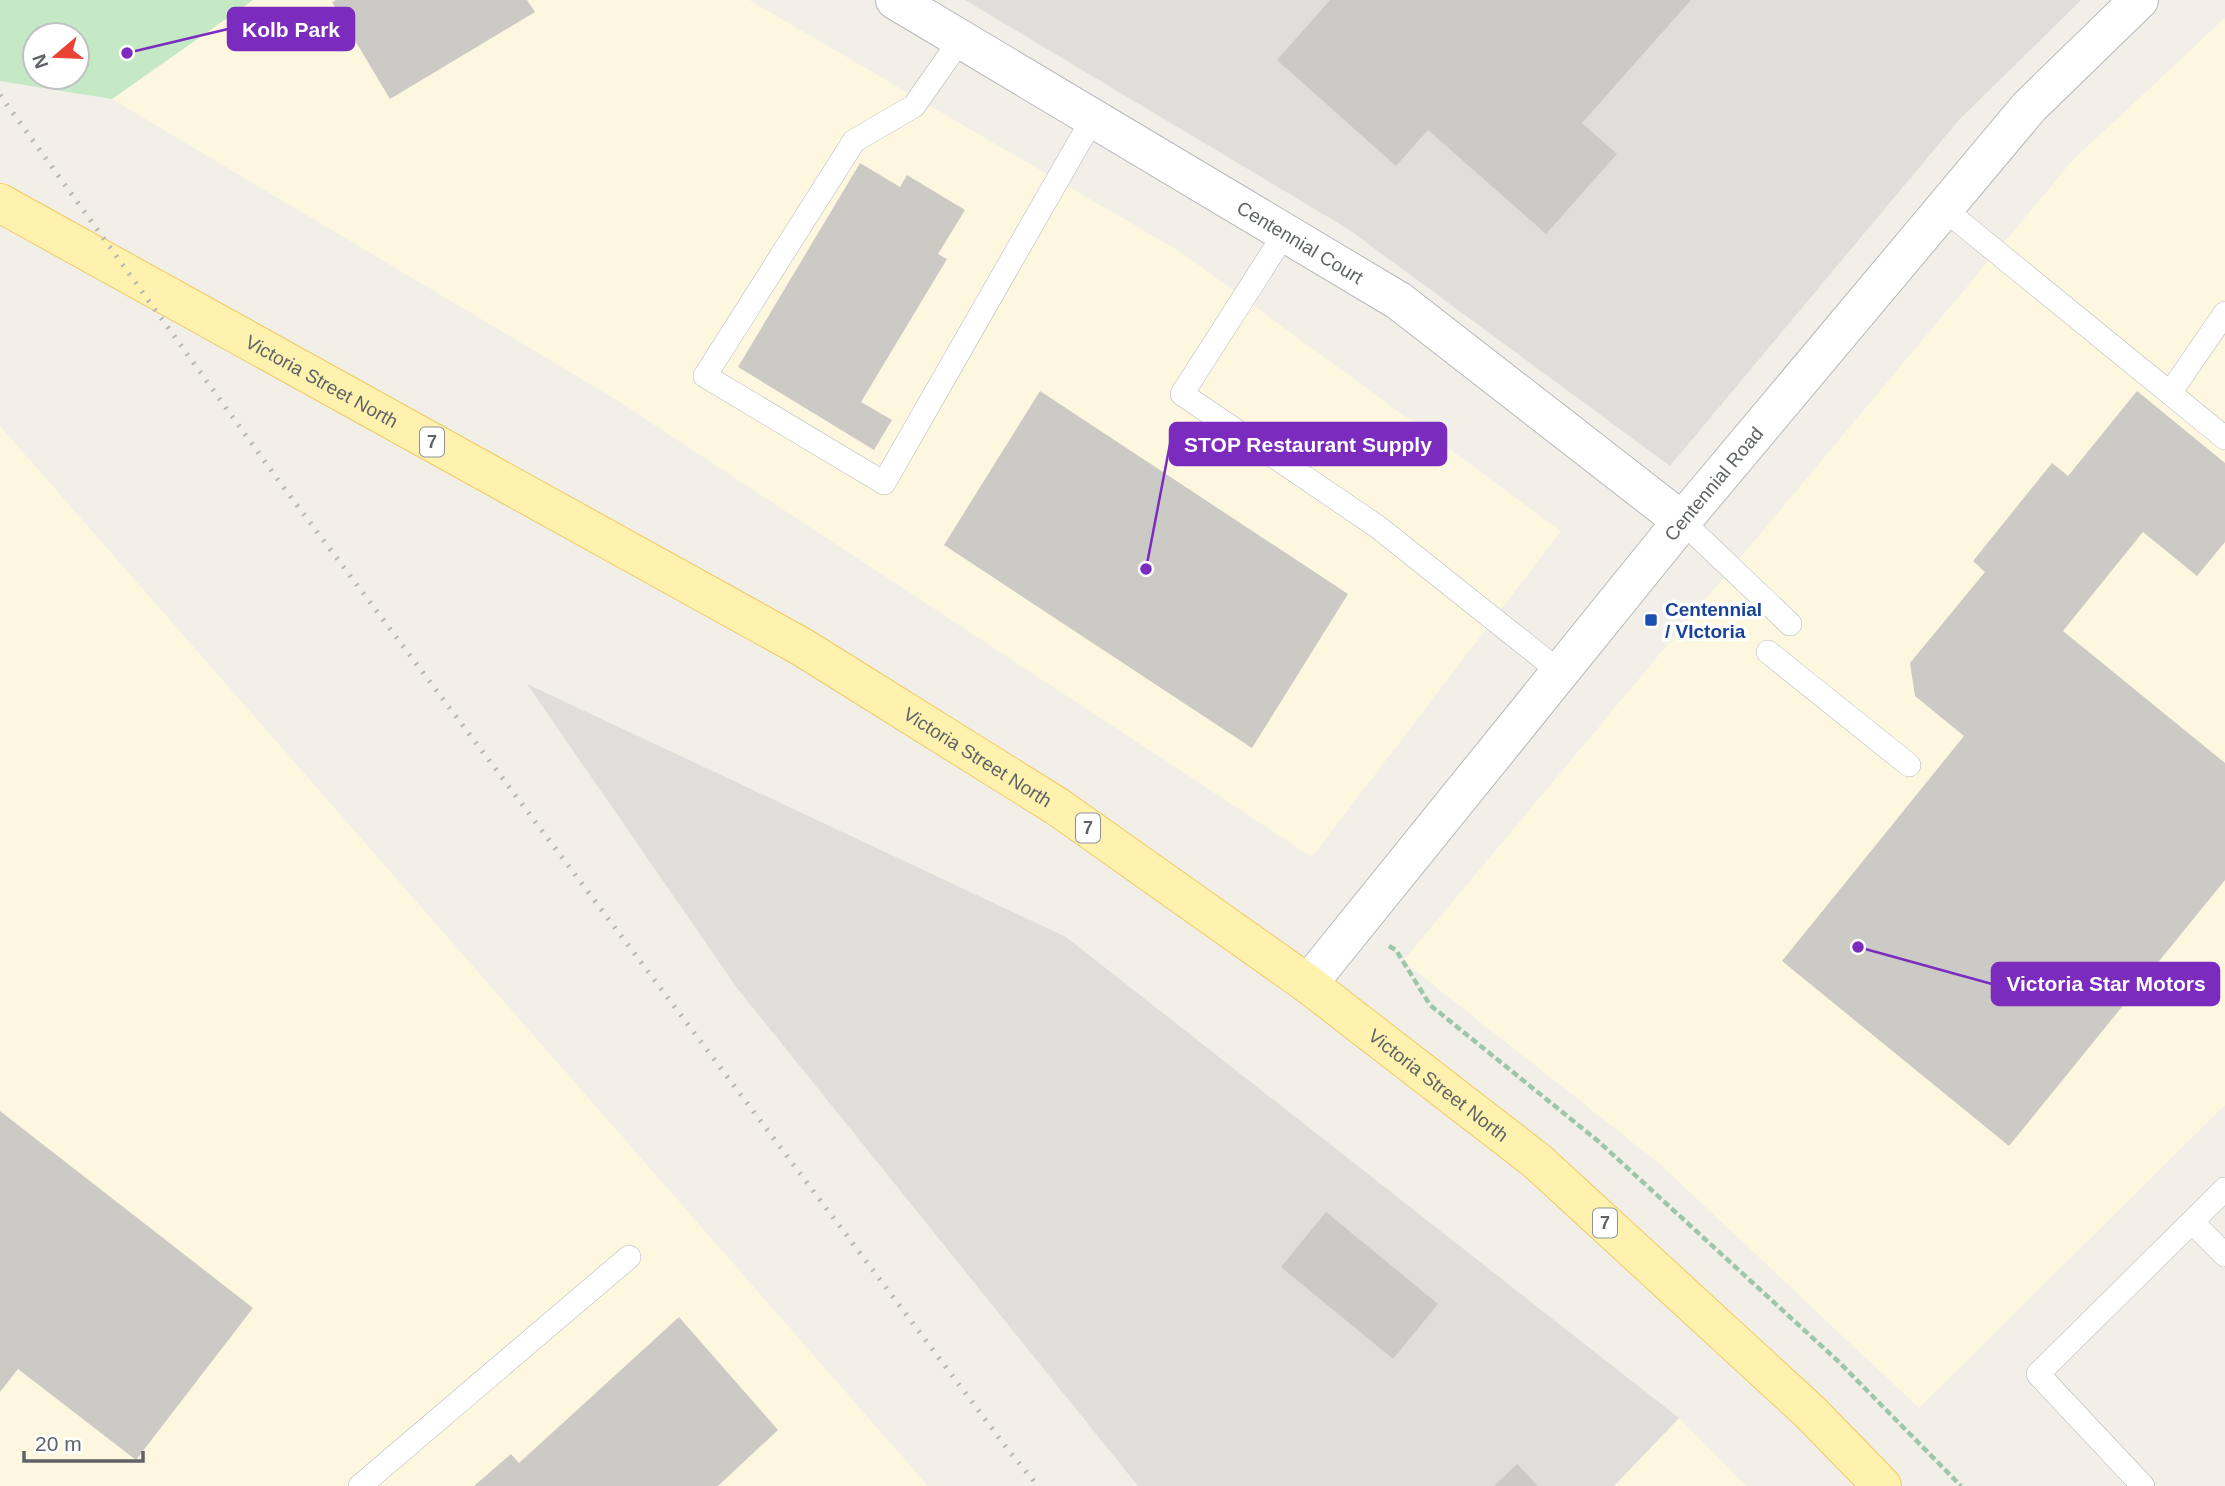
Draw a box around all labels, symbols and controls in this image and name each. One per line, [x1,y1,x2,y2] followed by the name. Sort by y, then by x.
[228,8,354,50] callout: Kolb Park
[242,18,340,41] text: Kolb Park
[21,21,91,91] north arrow
[28,51,53,71] text: N
[1233,197,1367,288] street label: Centennial Court
[242,331,402,432] street label: Victoria Street North
[1170,423,1446,465] callout: STOP Restaurant Supply
[1660,423,1767,545] street label: Centennial Road
[420,428,444,457] road number: 7
[1184,433,1432,456] text: STOP Restaurant Supply
[1665,599,1762,642] place label: Centennial / VIctoria
[1643,612,1659,628] marker: Centennial / VIctoria
[900,703,1056,811] street label: Victoria Street North
[1076,814,1100,842] road number: 7
[1992,963,2219,1005] callout: Victoria Star Motors
[2006,972,2206,995] text: Victoria Star Motors
[1364,1025,1512,1146] street label: Victoria Street North
[1593,1208,1617,1238] road number: 7
[24,1420,144,1464] scale bar
[35,1432,82,1455] text: 20 m

